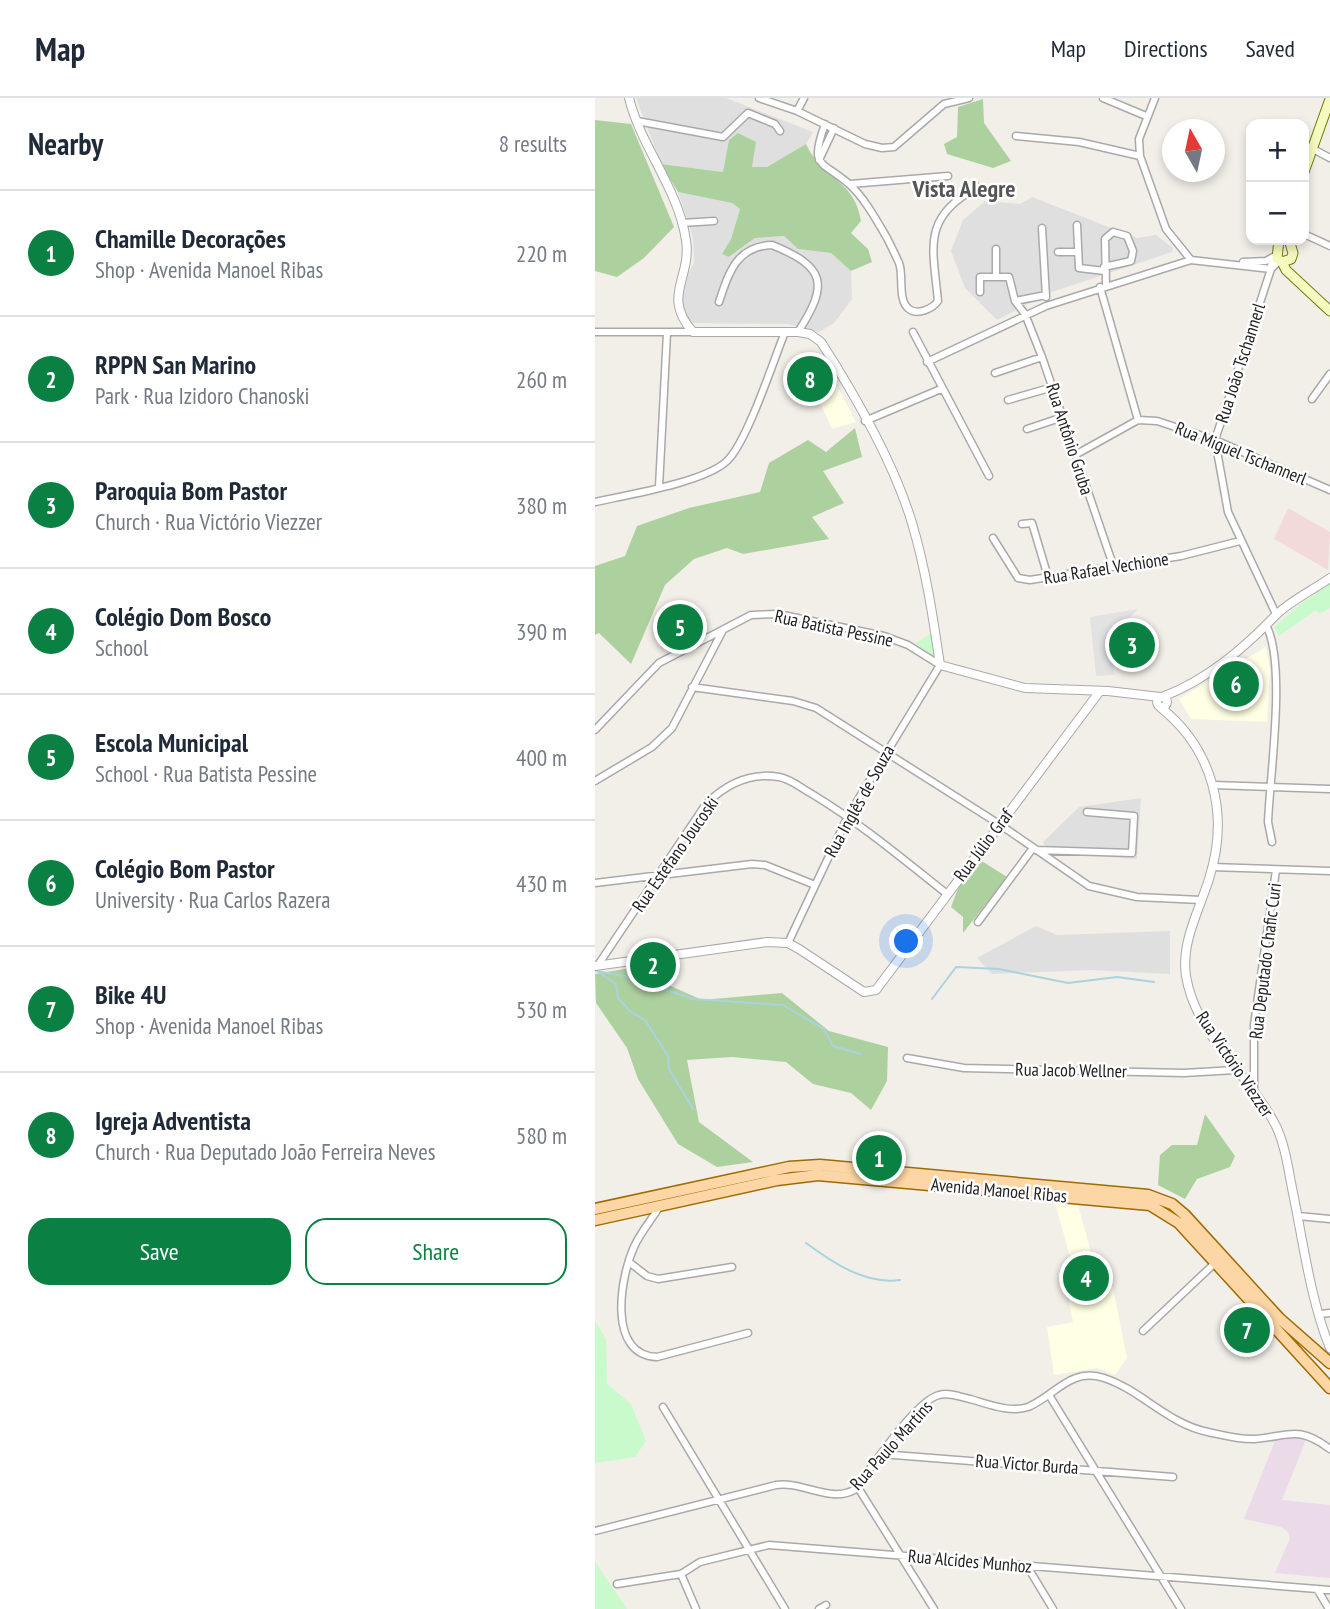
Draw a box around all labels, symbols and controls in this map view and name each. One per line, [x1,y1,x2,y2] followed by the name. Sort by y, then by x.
[35,27,85,70] text: Map
[1051,33,1086,64] text: Map
[1124,33,1208,64] text: Directions
[1246,33,1295,64] text: Saved
[1162,119,1225,182] north arrow
[1246,119,1309,245] map controls
[1246,119,1309,182] button: +
[28,124,103,163] text: Nearby
[499,129,567,158] text: 8 results
[912,173,1015,204] district label: Vista Alegre
[1246,182,1309,245] button: −
[95,222,286,255] text: Chamille Decorações
[46,239,57,268] text: 1
[516,239,567,268] text: 220 m
[95,255,323,284] text: Shop · Avenida Manoel Ribas
[1210,300,1270,426] street label: Rua João Tschannerl
[95,348,256,381] text: RPPN San Marino
[787,353,833,405] pin: 8
[46,365,57,394] text: 2
[516,365,567,394] text: 260 m
[1041,380,1099,498] street label: Rua Antônio Gruba
[95,381,310,410] text: Park · Rua Izidoro Chanoski
[1172,416,1311,490] street label: Rua Miguel Tschannerl
[95,474,287,507] text: Paroquia Bom Pastor
[46,491,57,520] text: 3
[516,491,567,520] text: 380 m
[95,507,322,536] text: Church · Rua Victório Viezzer
[1042,547,1170,589] street label: Rua Rafael Vechione
[95,600,271,633] text: Colégio Dom Bosco
[657,601,703,653] pin: 5
[773,604,895,652] street label: Rua Batista Pessine
[46,617,57,646] text: 4
[516,617,567,646] text: 390 m
[1109,619,1155,671] pin: 3
[95,633,148,662] text: School
[1213,658,1259,710] pin: 6
[95,726,248,759] text: Escola Municipal
[819,741,899,861] street label: Rua Inglês de Souza
[46,743,57,772] text: 5
[516,743,567,772] text: 400 m
[95,759,317,788] text: School · Rua Batista Pessine
[627,792,723,916] street label: Rua Estefano Joucoski
[948,803,1019,886] street label: Rua Júlio Graf
[95,852,275,885] text: Colégio Bom Pastor
[46,869,57,898] text: 6
[516,869,567,898] text: 430 m
[1244,882,1286,1040] street label: Rua Deputado Chafic Curi
[95,885,330,914] text: University · Rua Carlos Razera
[889,924,923,958] your location
[630,939,676,991] pin: 2
[95,978,166,1011] text: Bike 4U
[46,995,57,1024] text: 7
[516,995,567,1024] text: 530 m
[1191,1007,1279,1121] street label: Rua Victório Viezzer
[95,1011,323,1040] text: Shop · Avenida Manoel Ribas
[1015,1058,1127,1082] street label: Rua Jacob Wellner
[95,1104,251,1137] text: Igreja Adventista
[46,1121,57,1150] text: 8
[516,1121,567,1150] text: 580 m
[856,1132,902,1184] pin: 1
[95,1137,436,1166] text: Church · Rua Deputado João Ferreira Neves
[930,1173,1068,1207] street label: Avenida Manoel Ribas
[28,1218,291,1285] button: Save
[305,1218,567,1285] button: Share
[1063,1252,1109,1304] pin: 4
[1224,1304,1270,1356] pin: 7
[845,1395,937,1495] street label: Rua Paulo Martins
[975,1449,1079,1479] street label: Rua Victor Burda
[907,1544,1033,1578] street label: Rua Alcides Munhoz

